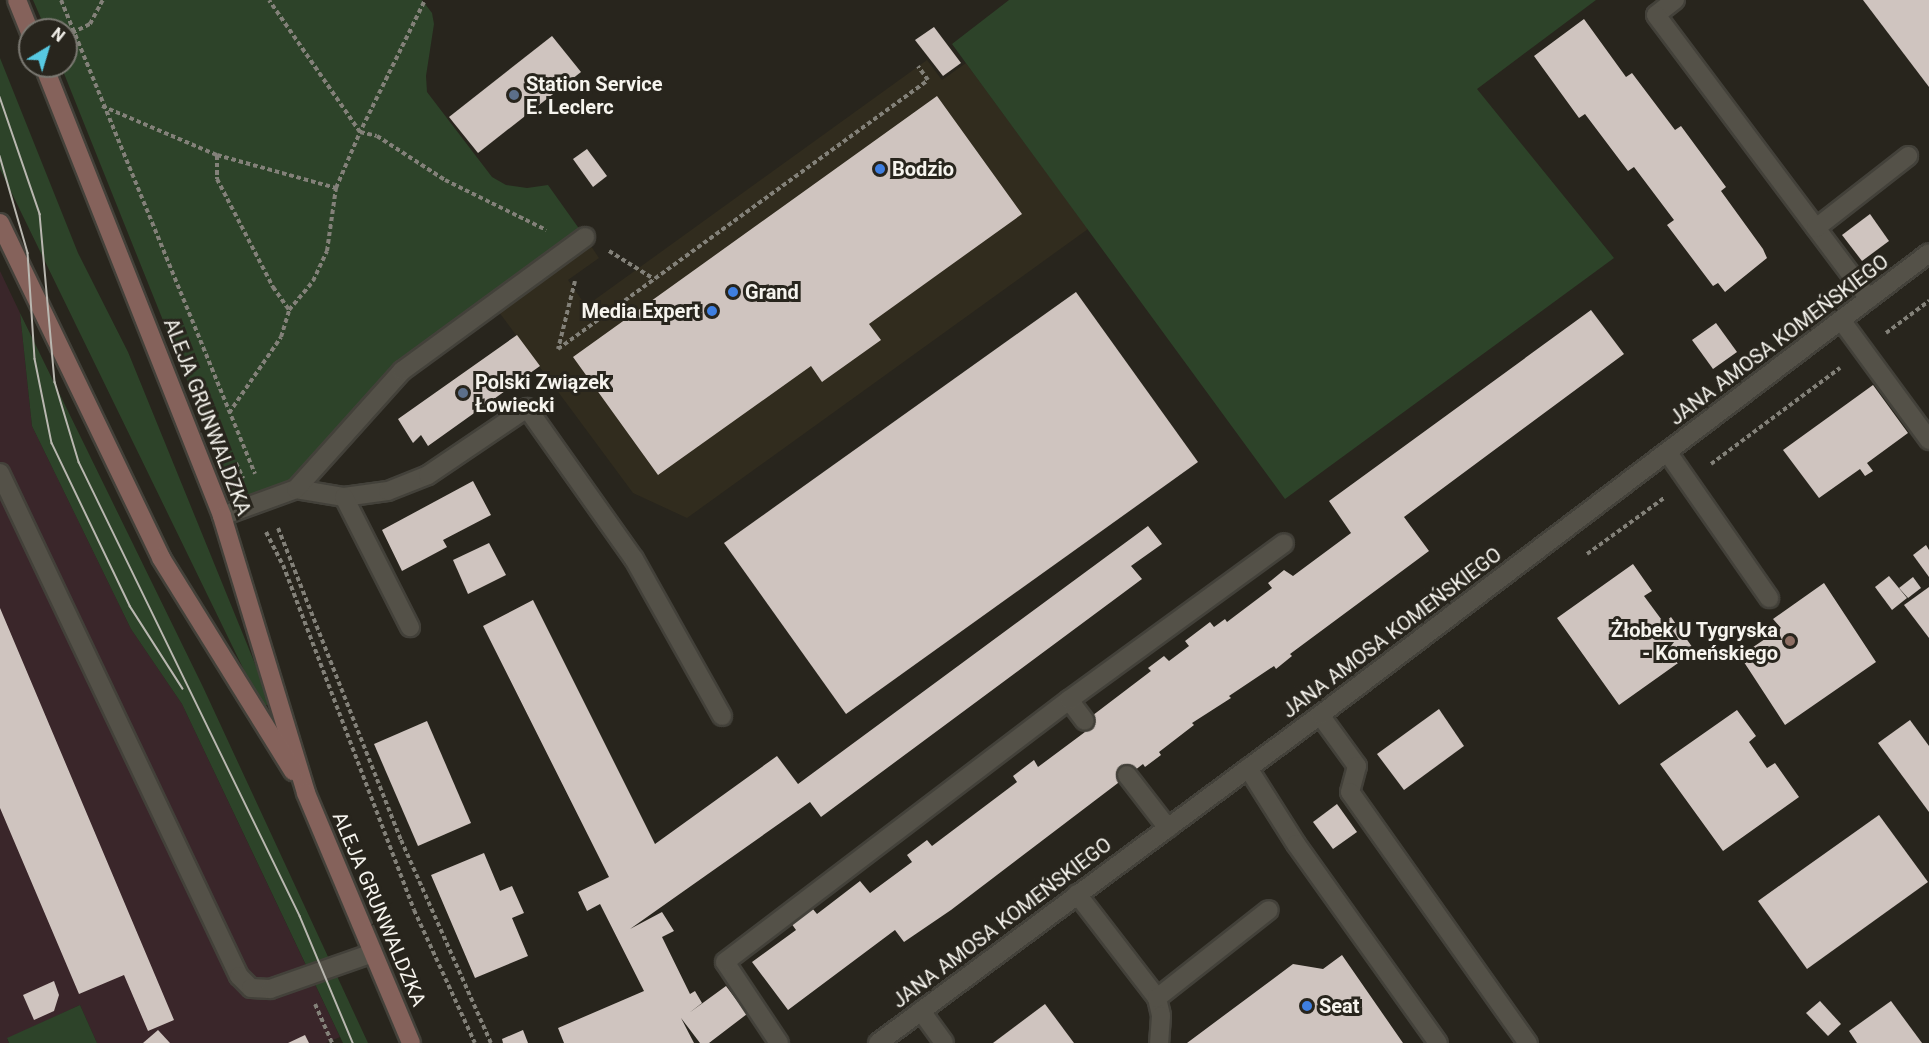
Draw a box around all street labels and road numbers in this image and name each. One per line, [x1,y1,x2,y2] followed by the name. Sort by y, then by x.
[1665,250,1893,430] street label: JANA AMOSA KOMEŃSKIEGO
[158,315,256,519] street label: ALEJA GRUNWALDZKA
[1278,543,1506,723] street label: JANA AMOSA KOMEŃSKIEGO
[327,808,431,1010] street label: ALEJA GRUNWALDZKA
[888,833,1116,1013] street label: JANA AMOSA KOMEŃSKIEGO

